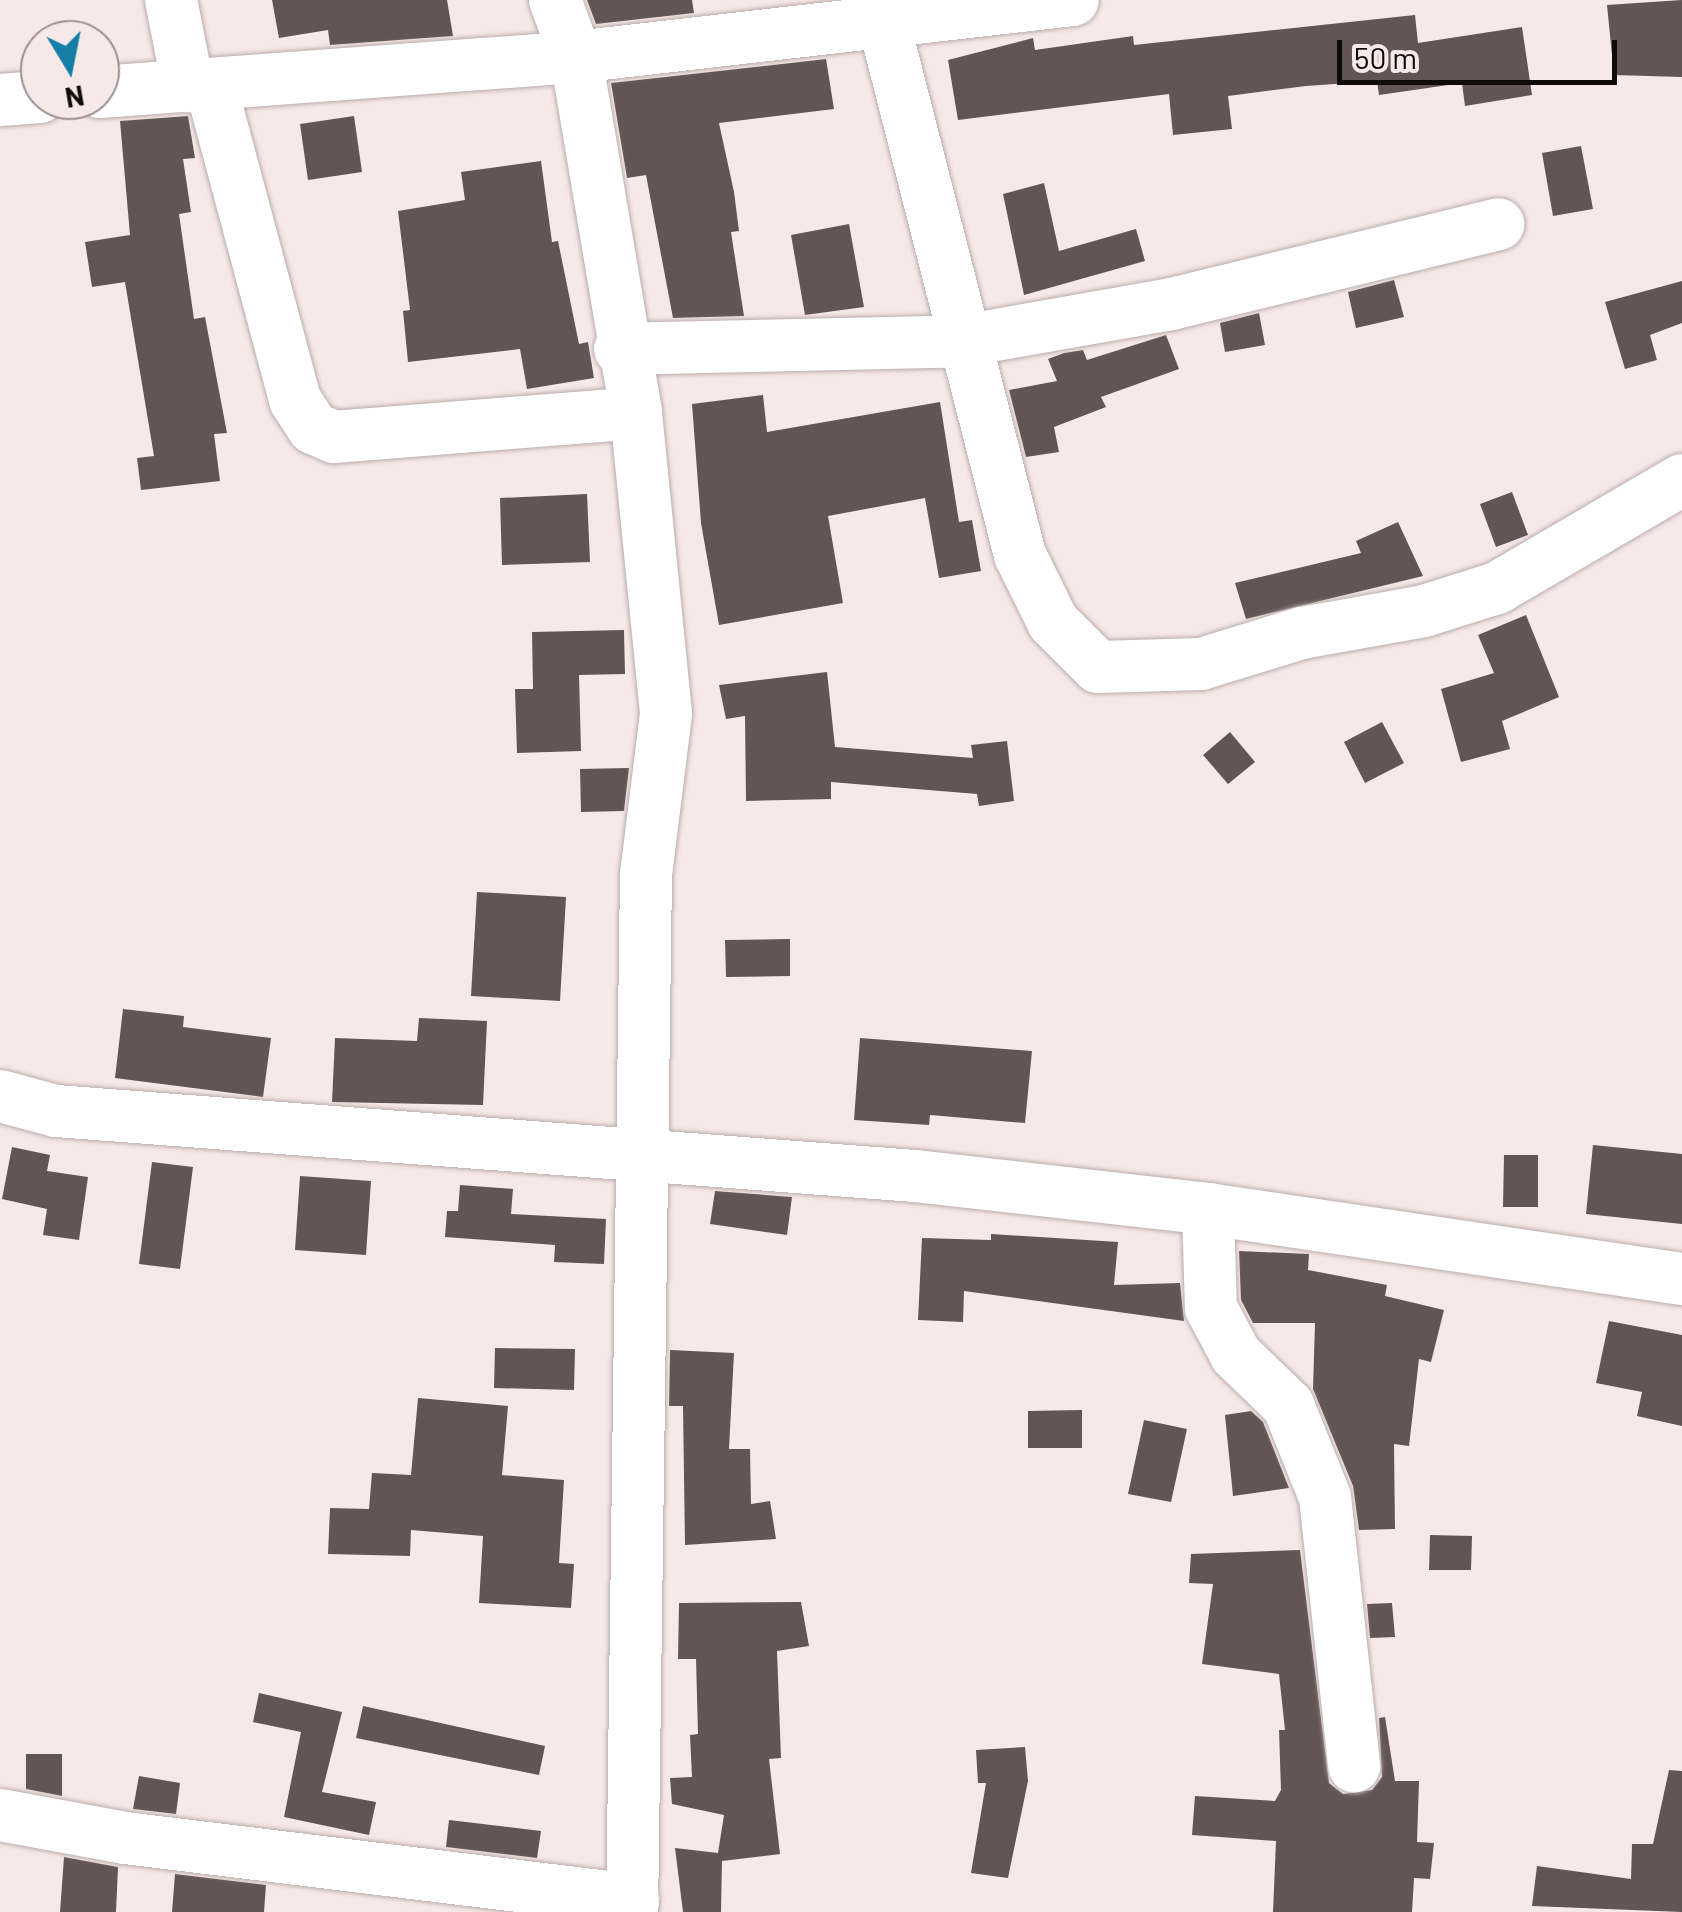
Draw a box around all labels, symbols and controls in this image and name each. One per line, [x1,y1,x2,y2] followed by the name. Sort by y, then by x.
[20,20,120,120] north arrow
[1342,20,1622,82] scale bar
[1354,39,1417,75] text: 50 m
[63,79,87,116] text: N

